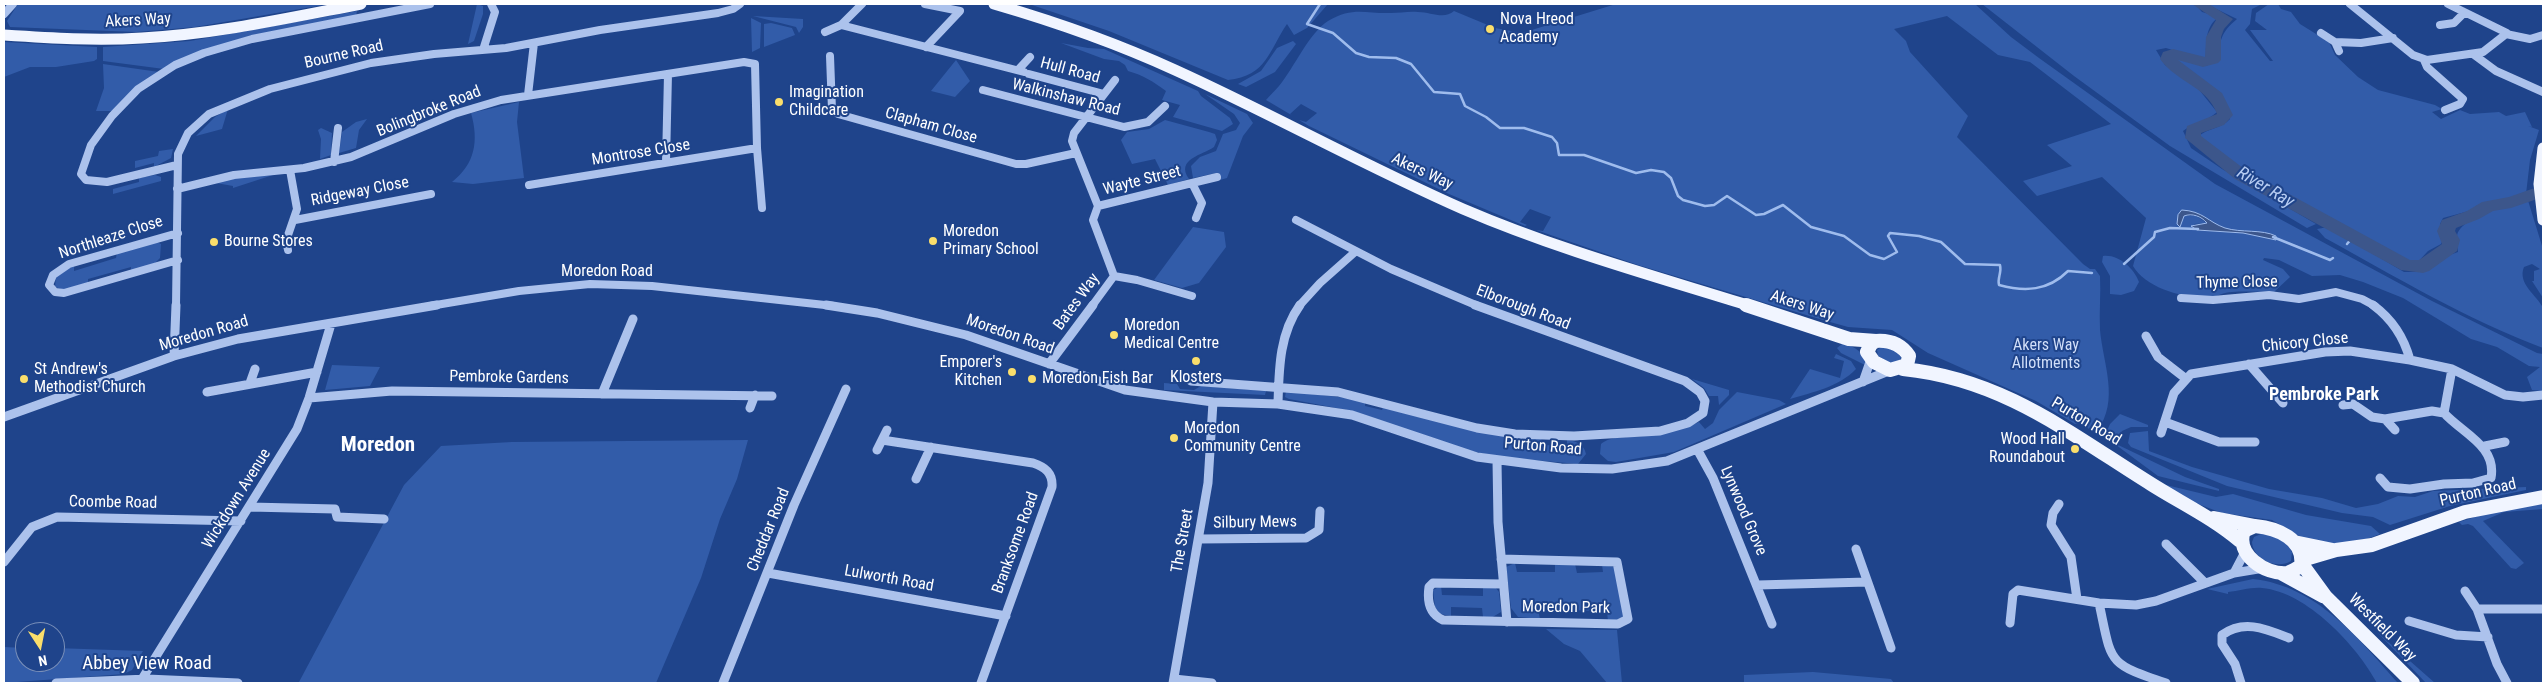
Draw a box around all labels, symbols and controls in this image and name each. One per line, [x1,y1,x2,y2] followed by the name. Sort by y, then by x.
[105,10,171,32] street label: Akers Way
[1500,10,1574,48] place label: Nova Hreod Academy
[1484,23,1496,35] marker: Nova Hreod Academy
[303,37,385,73] street label: Bourne Road
[1038,54,1102,88] street label: Hull Road
[1010,75,1122,121] street label: Walkinshaw Road
[374,82,484,142] street label: Bolingbroke Road
[789,83,864,121] place label: Imagination Childcare
[773,96,785,108] marker: Imagination Childcare
[883,104,979,148] street label: Clapham Close
[590,136,692,170] street label: Montrose Close
[1388,149,1456,195] street label: Akers Way
[1101,162,1183,200] street label: Wayte Street
[2232,163,2298,213] water label: River Ray
[309,173,411,211] street label: Ridgeway Close
[57,212,165,264] street label: Northleaze Close
[943,222,1039,260] place label: Moredon Primary School
[224,232,313,252] place label: Bourne Stores
[927,235,939,247] marker: Moredon Primary School
[208,236,220,248] marker: Bourne Stores
[561,262,653,282] street label: Moredon Road
[1050,270,1104,334] street label: Bates Way
[2196,273,2278,293] street label: Thyme Close
[1473,281,1573,335] street label: Elborough Road
[1768,287,1836,325] street label: Akers Way
[963,311,1057,359] street label: Moredon Road
[157,312,251,356] street label: Moredon Road
[1124,316,1219,354] place label: Moredon Medical Centre
[1108,329,1120,341] marker: Moredon Medical Centre
[2261,329,2349,357] street label: Chicory Close
[2012,336,2080,374] park label: Akers Way Allotments
[939,353,1002,391] place label: Emporer's Kitchen
[1190,355,1202,367] marker: Klosters
[34,360,146,398] place label: St Andrew's Methodist Church
[1006,366,1018,378] marker: Emporer's Kitchen
[449,367,569,389] street label: Pembroke Gardens
[1170,368,1222,388] place label: Klosters
[1042,369,1153,389] place label: Moredon Fish Bar
[18,373,30,385] marker: St Andrew's Methodist Church
[1026,373,1038,385] marker: Moredon Fish Bar
[2269,384,2379,406] district label: Pembroke Park
[2048,394,2124,450] street label: Purton Road
[1184,419,1301,457] place label: Moredon Community Centre
[1989,430,2065,468] place label: Wood Hall Roundabout
[1168,432,1180,444] marker: Moredon Community Centre
[341,433,415,459] district label: Moredon
[1503,434,1583,460] street label: Purton Road
[2069,443,2081,455] marker: Wood Hall Roundabout
[199,446,275,552] street label: Wickdown Avenue
[1716,463,1770,559] street label: Lynwood Grove
[2438,475,2518,511] street label: Purton Road
[744,485,794,575] street label: Cheddar Road
[989,490,1043,596] street label: Branksome Road
[69,493,157,513] street label: Coombe Road
[1168,507,1198,575] street label: The Street
[1213,513,1297,533] street label: Silbury Mews
[843,562,935,596] street label: Lulworth Road
[2344,590,2420,666] street label: Westfield Way
[1522,598,1610,618] street label: Moredon Park
[15,622,65,672] north arrow
[37,652,48,669] text: N
[82,653,212,675] street label: Abbey View Road

